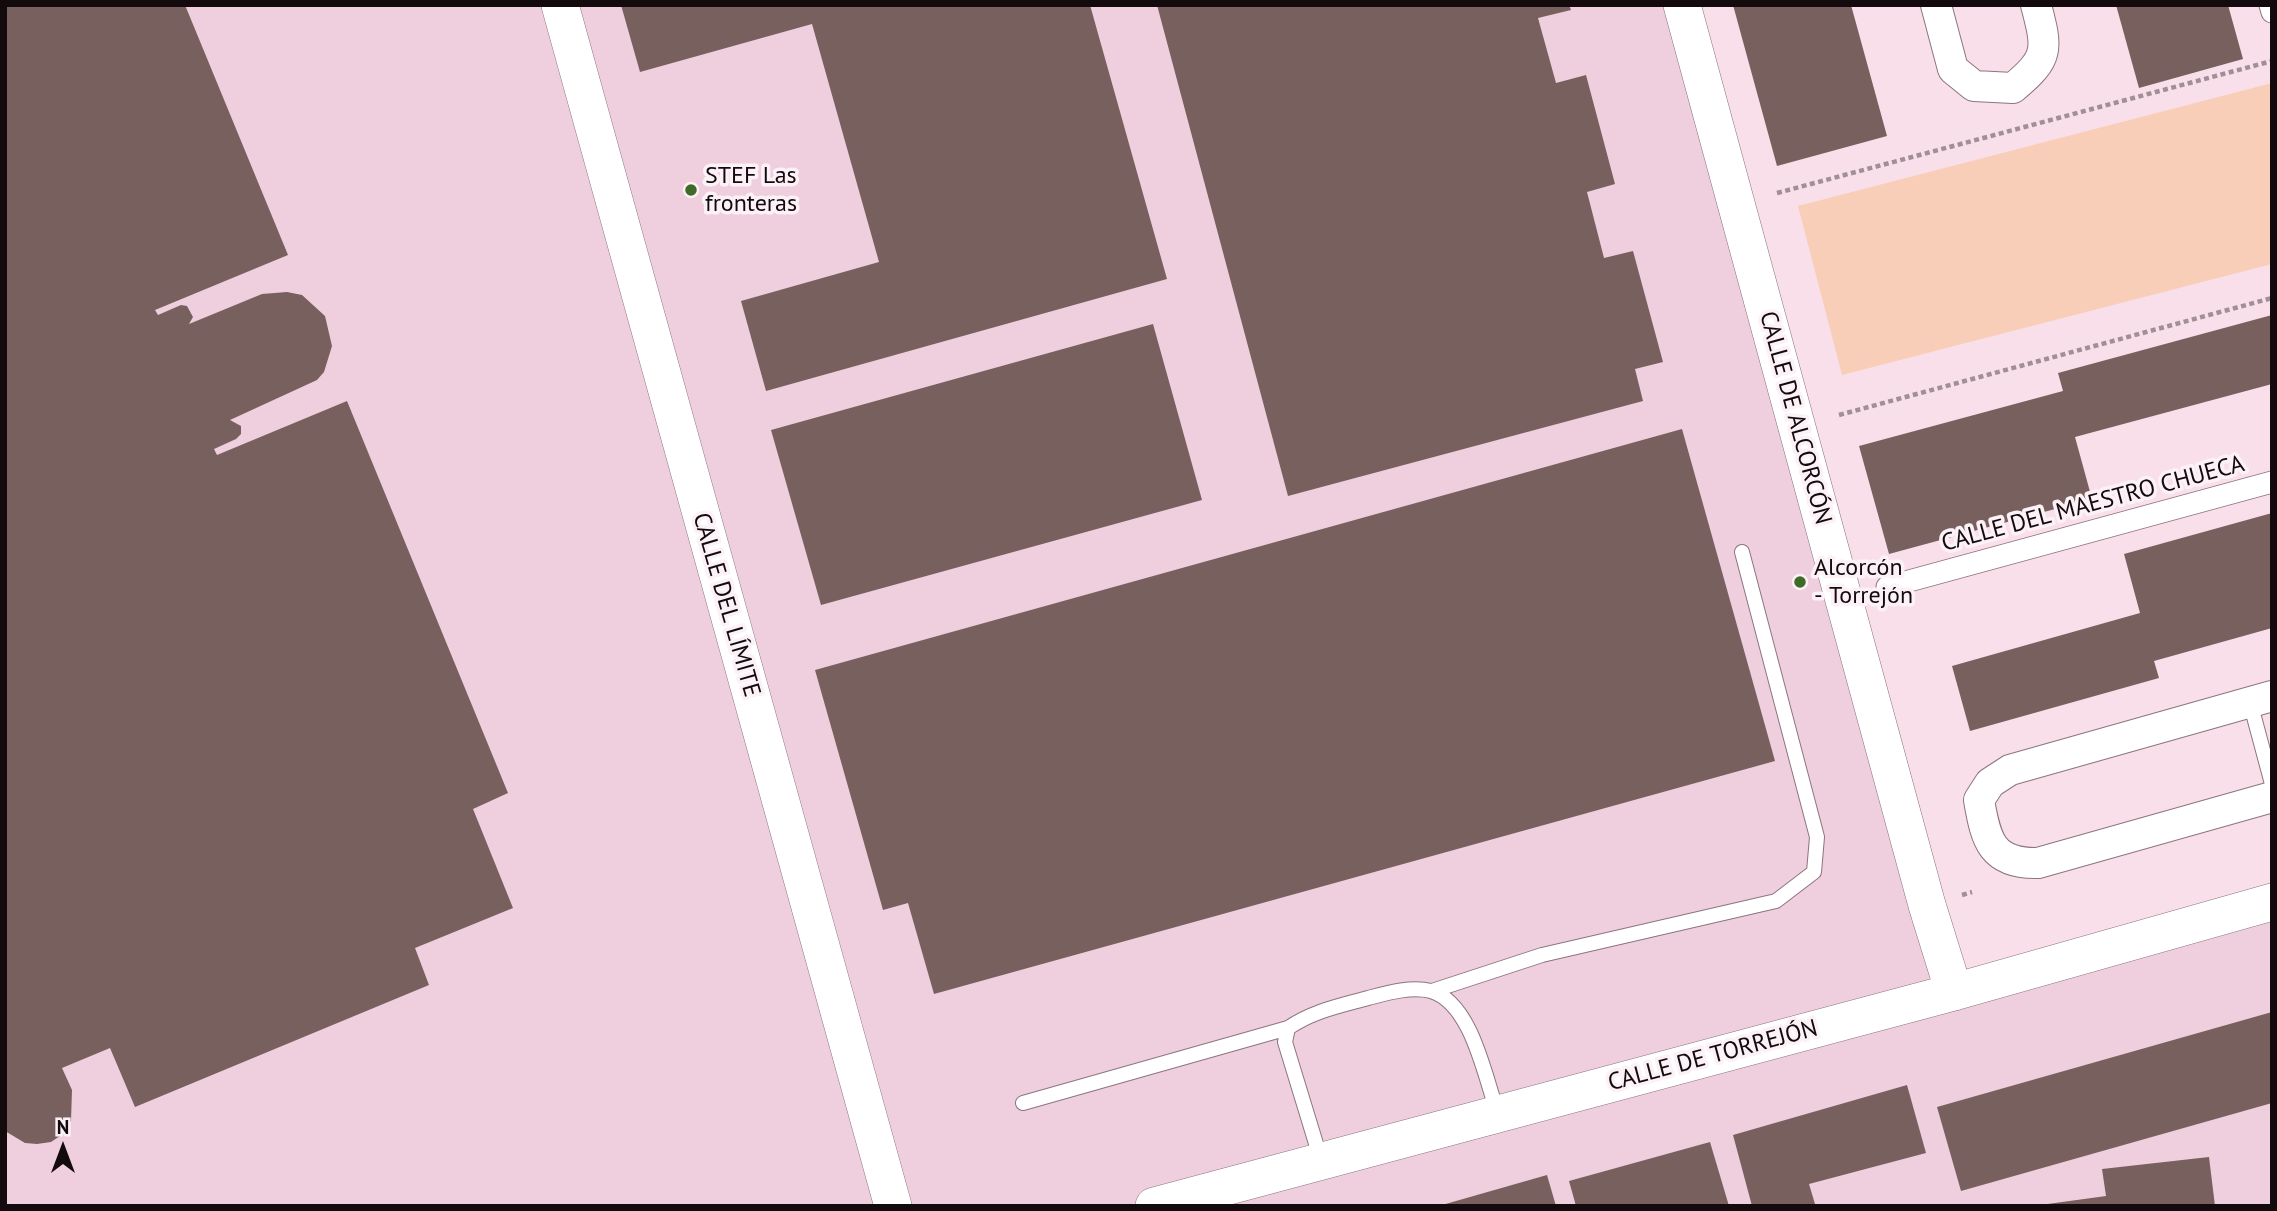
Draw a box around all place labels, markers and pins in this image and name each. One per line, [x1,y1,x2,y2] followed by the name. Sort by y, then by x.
[705,162,797,218] place label: STEF Las fronteras
[683,182,699,198] marker: STEF Las fronteras
[1814,554,1913,610] place label: Alcorcón - Torrejón
[1792,574,1808,590] marker: Alcorcón - Torrejón

